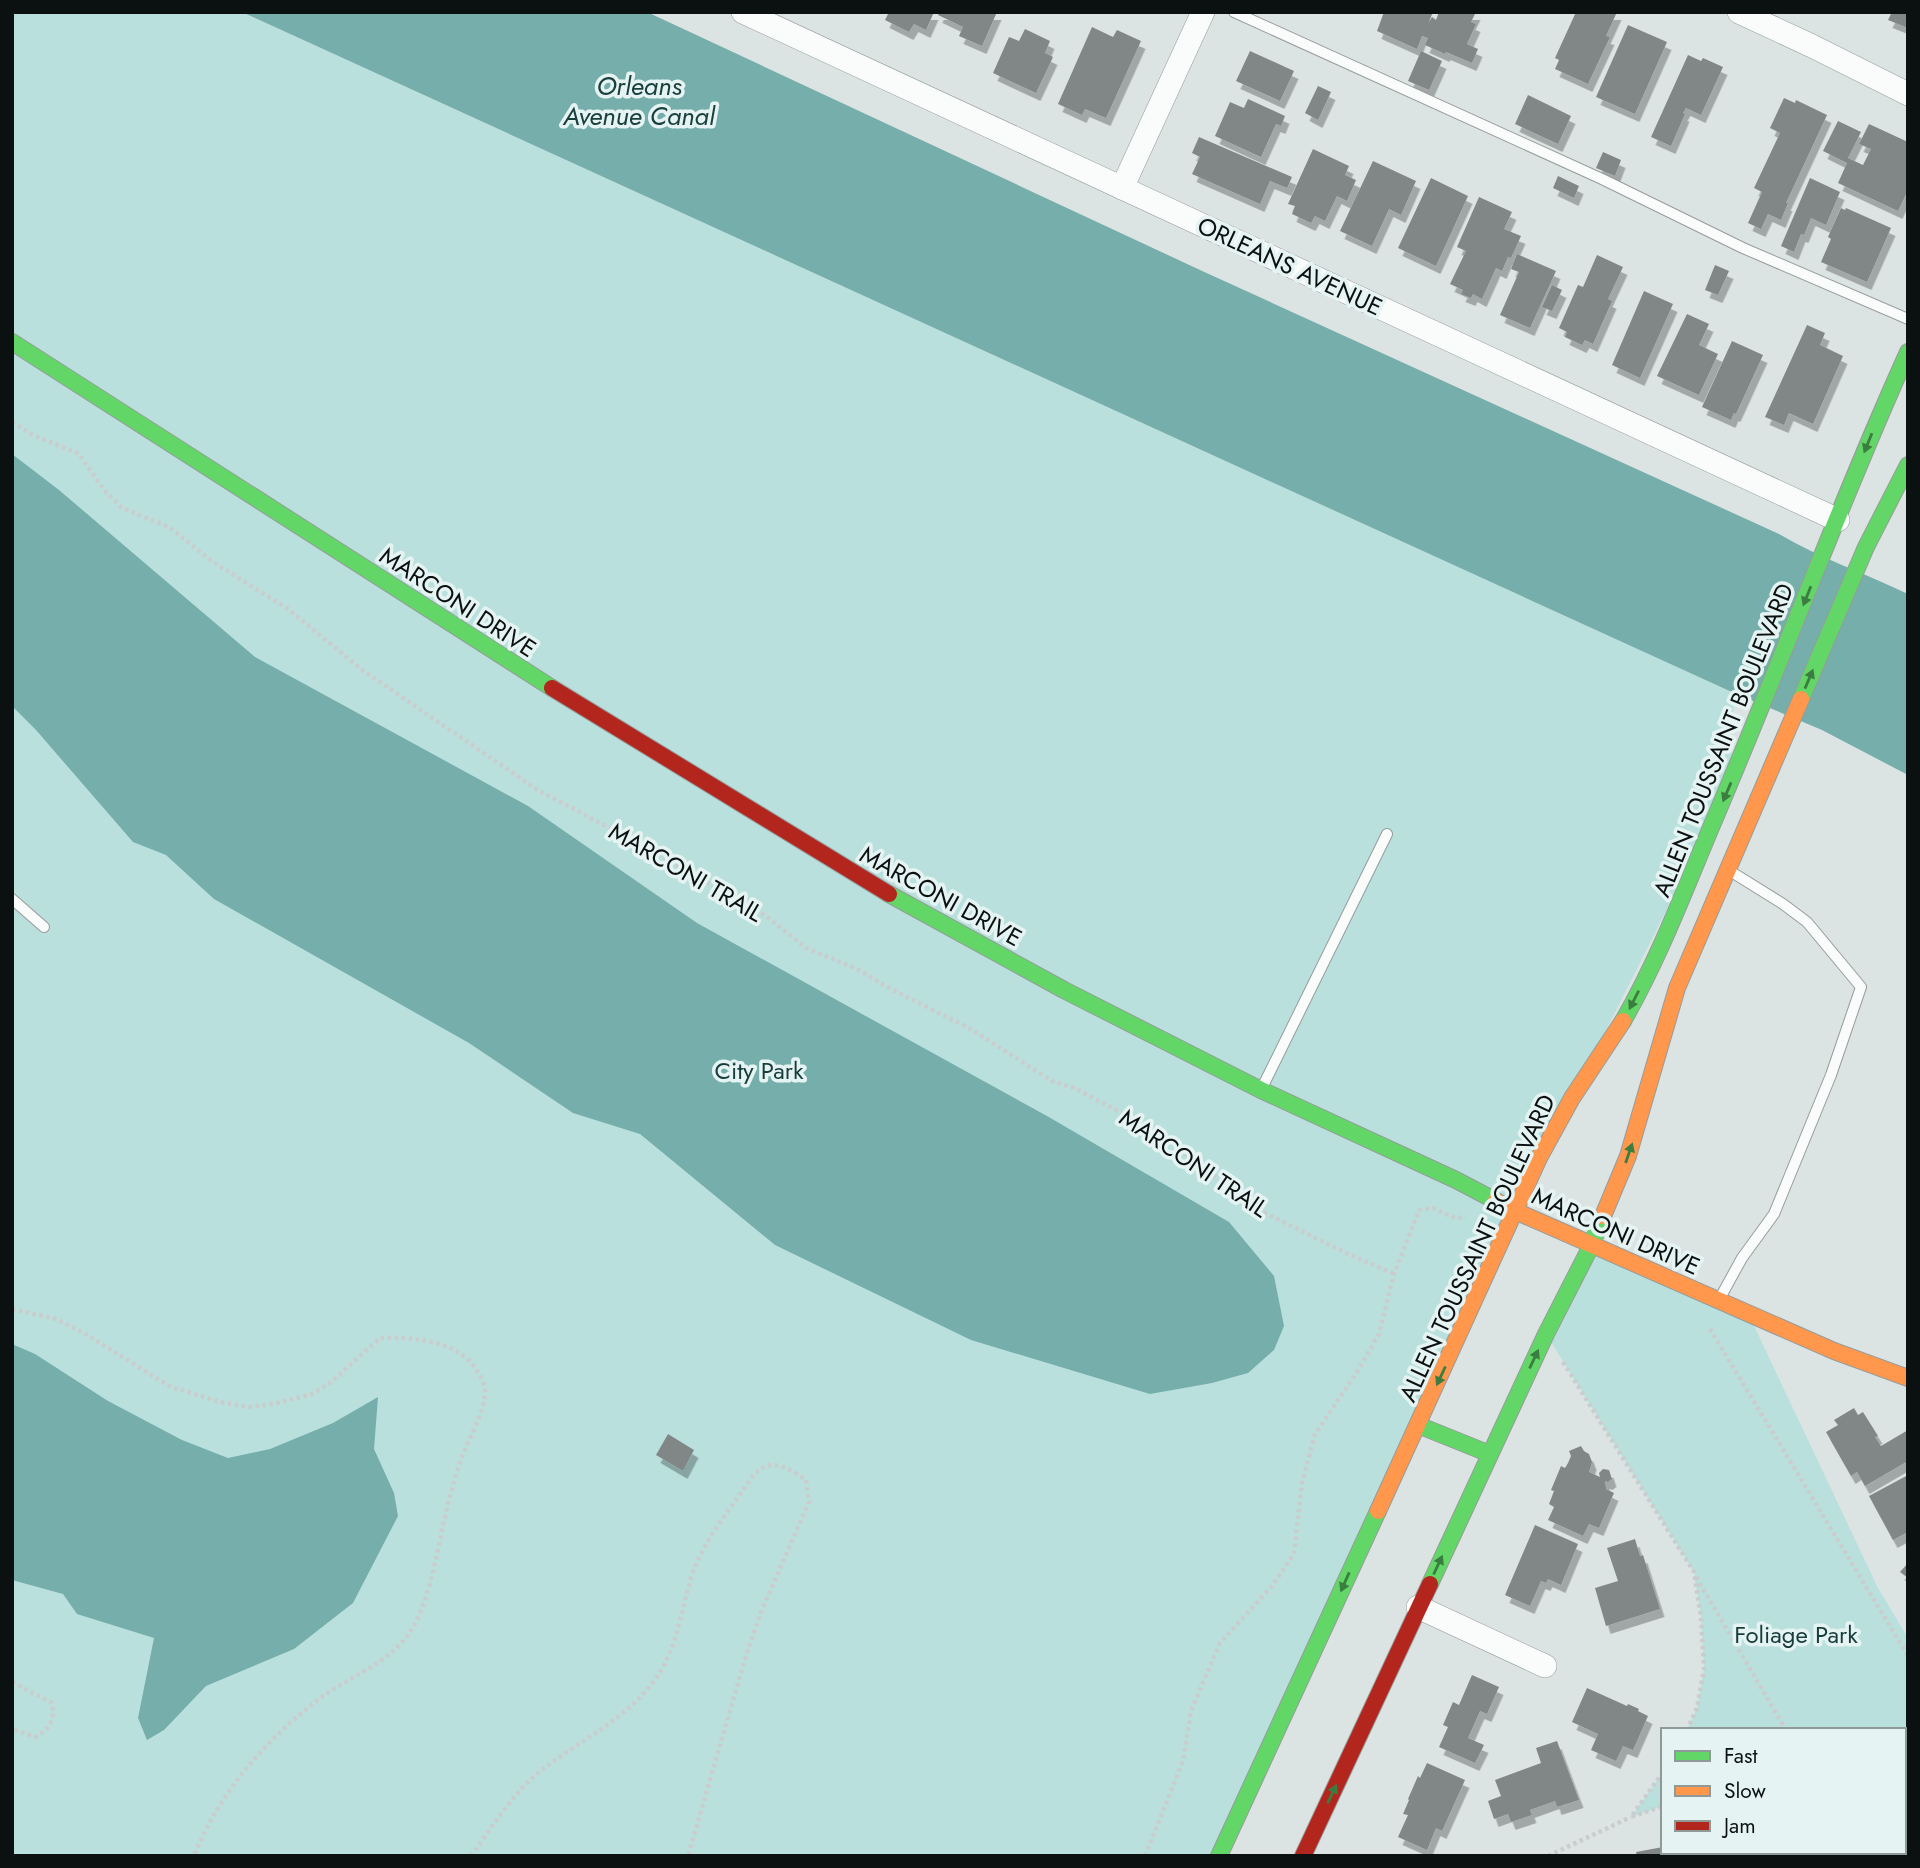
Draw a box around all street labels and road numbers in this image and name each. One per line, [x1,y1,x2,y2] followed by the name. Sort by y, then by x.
[1192,208,1388,324] street label: ORLEANS AVENUE
[373,538,543,666] street label: MARCONI DRIVE
[1644,578,1802,902] street label: ALLEN TOUSSAINT BOULEVARD
[602,814,770,930] street label: MARCONI TRAIL
[854,837,1028,955] street label: MARCONI DRIVE
[1390,1088,1564,1408] street label: ALLEN TOUSSAINT BOULEVARD
[1113,1100,1276,1226] street label: MARCONI TRAIL
[1526,1178,1706,1284] street label: MARCONI DRIVE

